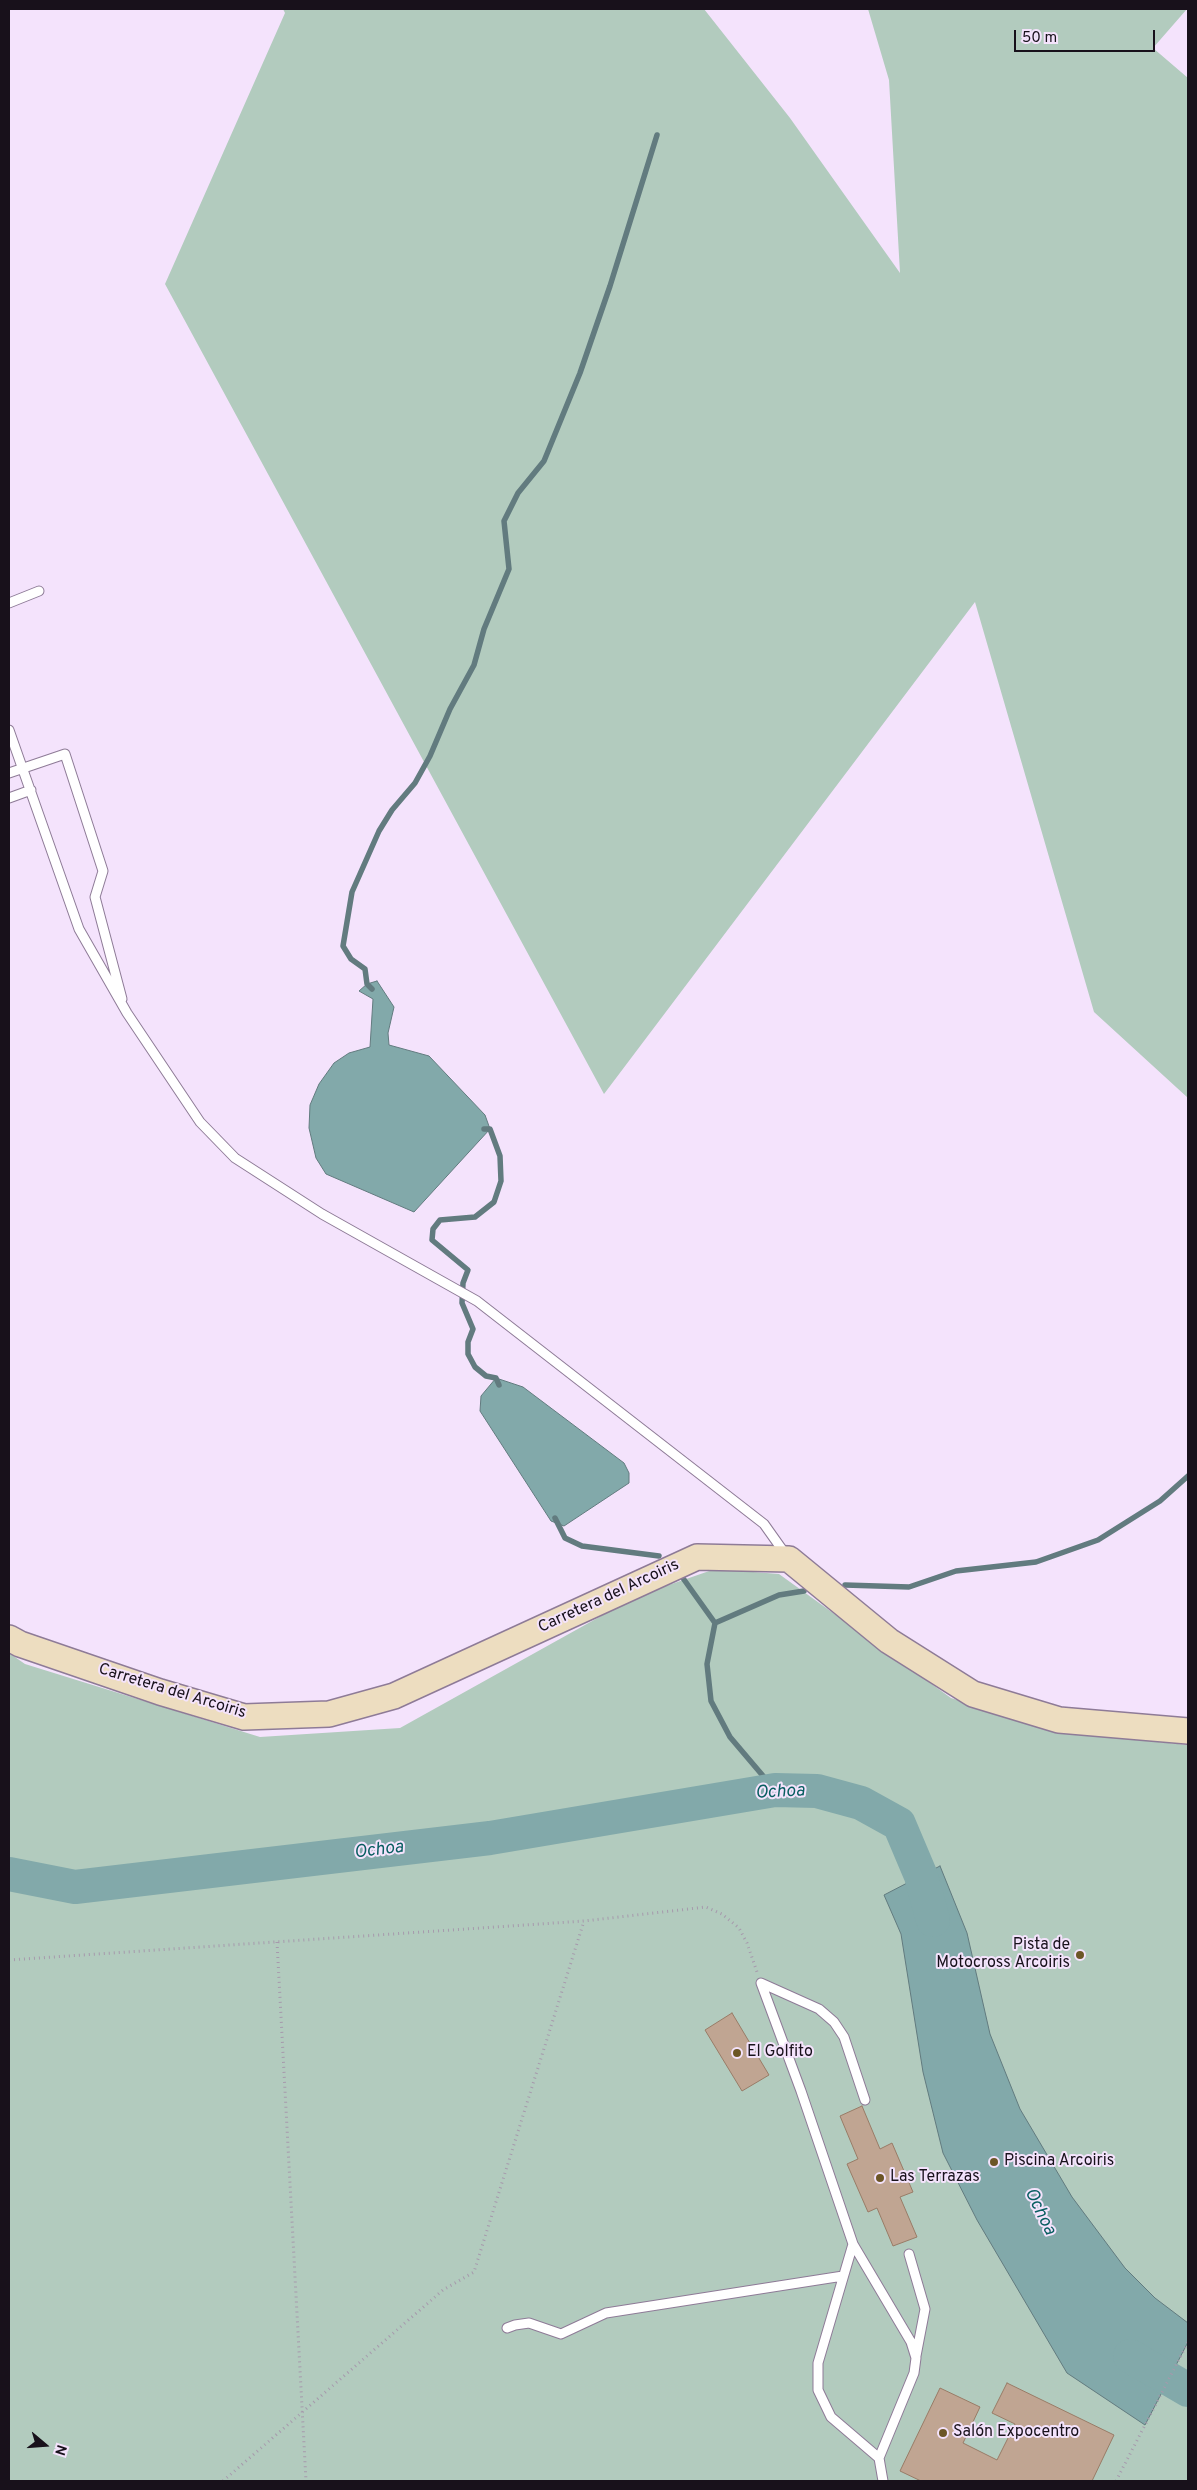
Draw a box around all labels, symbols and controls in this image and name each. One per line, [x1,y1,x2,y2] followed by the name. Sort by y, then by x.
[1017,20,1158,52] scale bar
[1022,29,1057,48] text: 50 m
[536,1556,682,1638] street label: Carretera del Arcoiris
[96,1660,248,1724] street label: Carretera del Arcoiris
[755,1781,805,1805] water label: Ochoa
[353,1837,405,1865] water label: Ochoa
[936,1936,1070,1974] place label: Pista de Motocross Arcoiris
[1074,1949,1086,1961] marker: Pista de Motocross Arcoiris
[747,2043,813,2063] place label: El Golfito
[731,2047,743,2059] marker: El Golfito
[1004,2152,1114,2172] place label: Piscina Arcoiris
[988,2156,1000,2168] marker: Piscina Arcoiris
[890,2168,980,2188] place label: Las Terrazas
[874,2172,886,2184] marker: Las Terrazas
[1018,2185,1060,2239] water label: Ochoa
[20,2420,70,2470] north arrow
[953,2423,1079,2443] place label: Salón Expocentro
[937,2427,949,2439] marker: Salón Expocentro
[50,2442,69,2457] text: N

